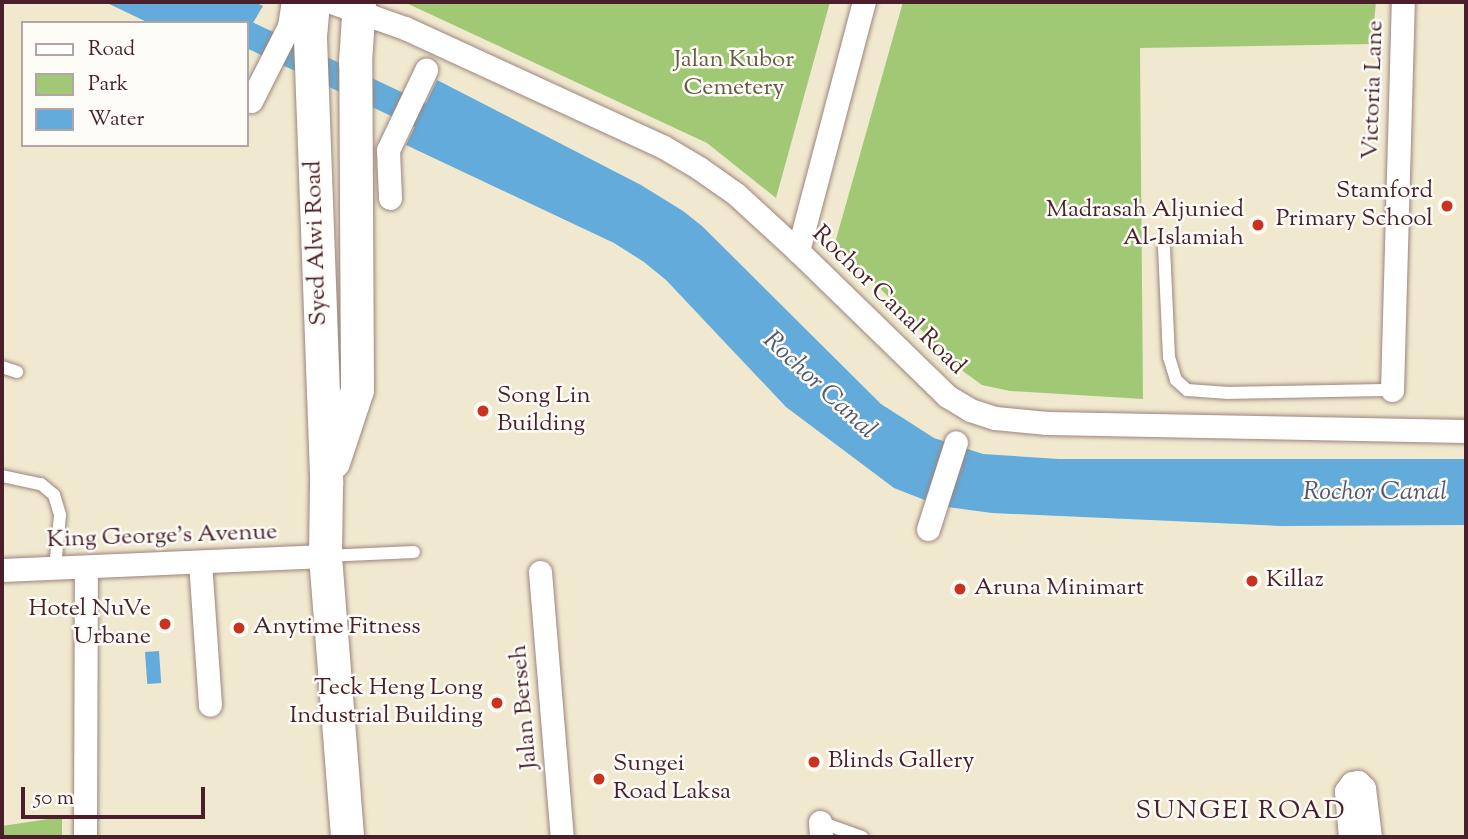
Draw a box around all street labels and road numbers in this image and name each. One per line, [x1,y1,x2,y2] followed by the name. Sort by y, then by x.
[1357,20,1391,160] street label: Victoria Lane
[300,160,334,326] street label: Syed Alwi Road
[805,220,971,382] street label: Rochor Canal Road
[46,519,278,555] street label: King George's Avenue
[505,643,545,771] street label: Jalan Berseh

